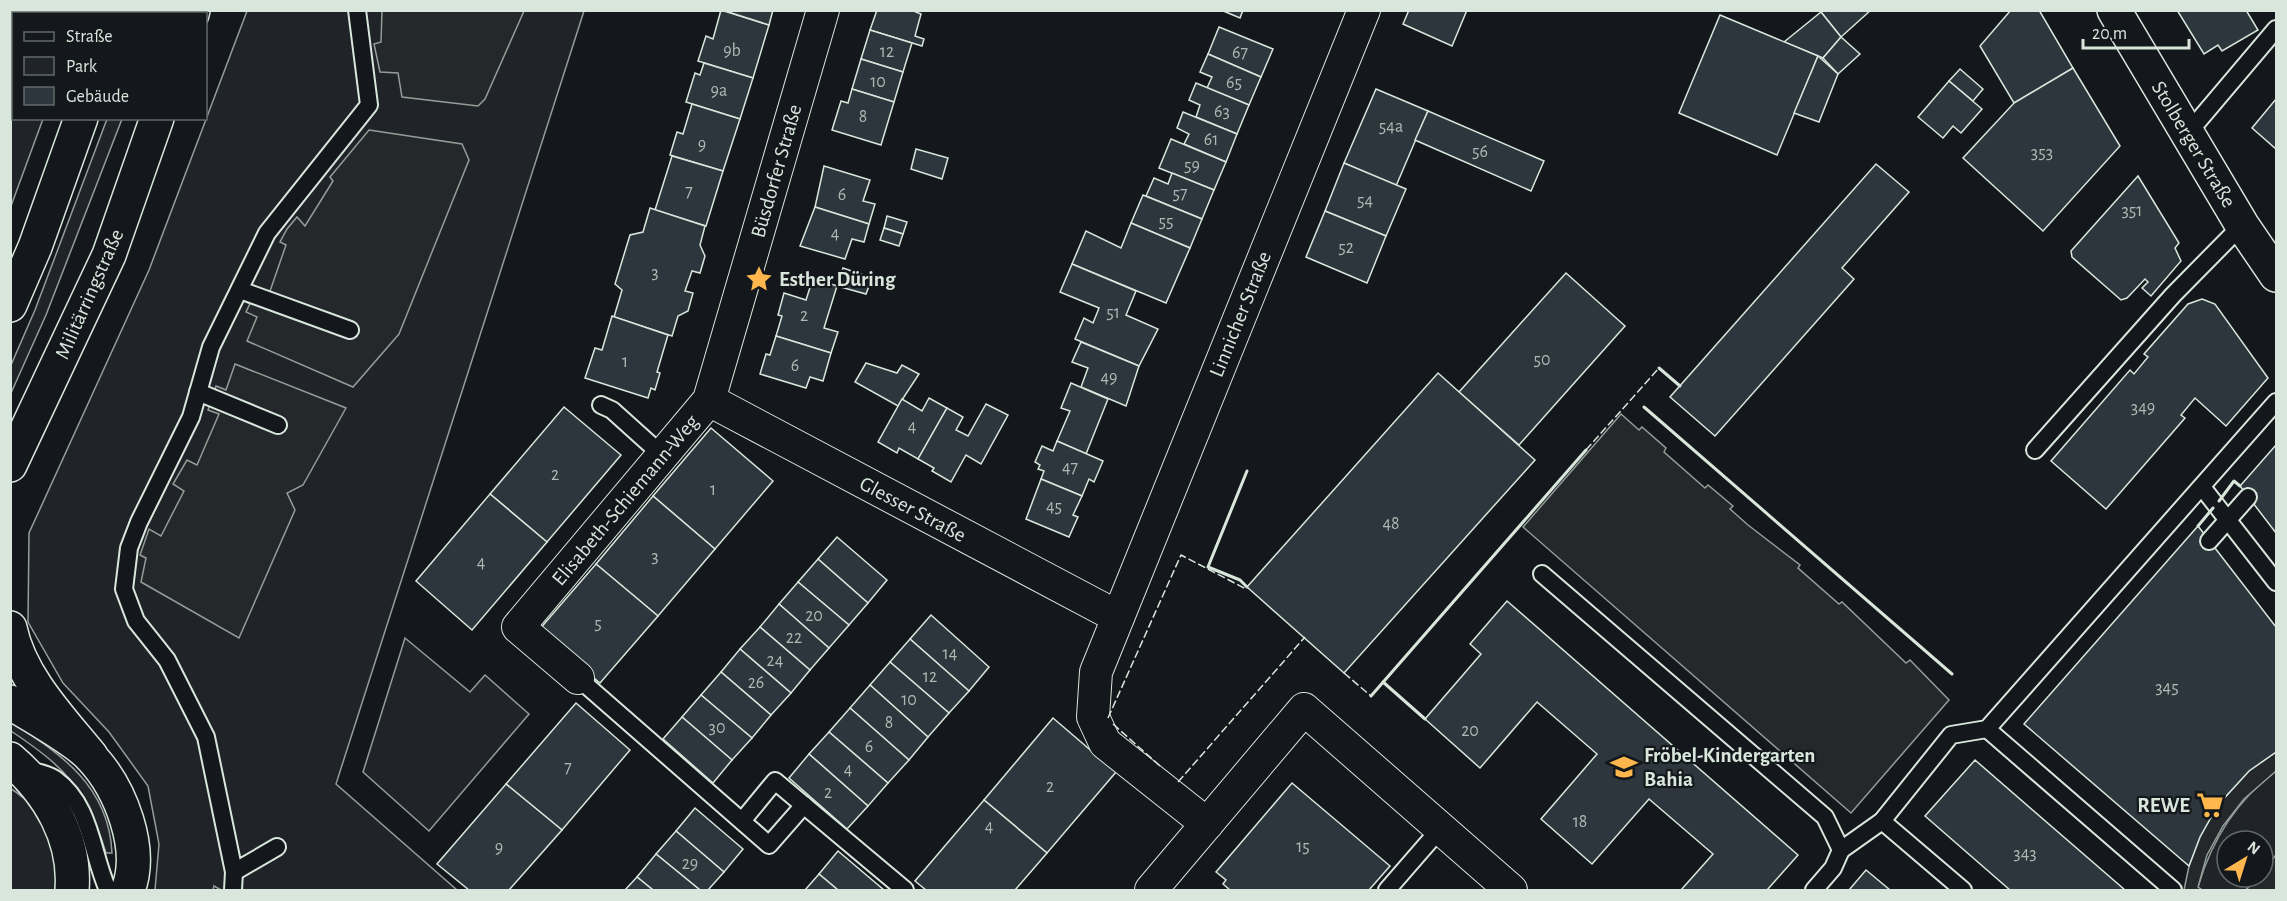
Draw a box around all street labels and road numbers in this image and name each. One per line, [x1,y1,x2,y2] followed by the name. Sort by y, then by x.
[2148,77,2240,211] street label: Stolberger Straße
[747,102,806,240] street label: Büsdorfer Straße
[51,226,127,362] street label: Militärringstraße
[1206,248,1275,380] street label: Linnicher Straße
[548,410,703,590] street label: Elisabeth-Schiemann-Weg
[856,473,969,546] street label: Glesser Straße

